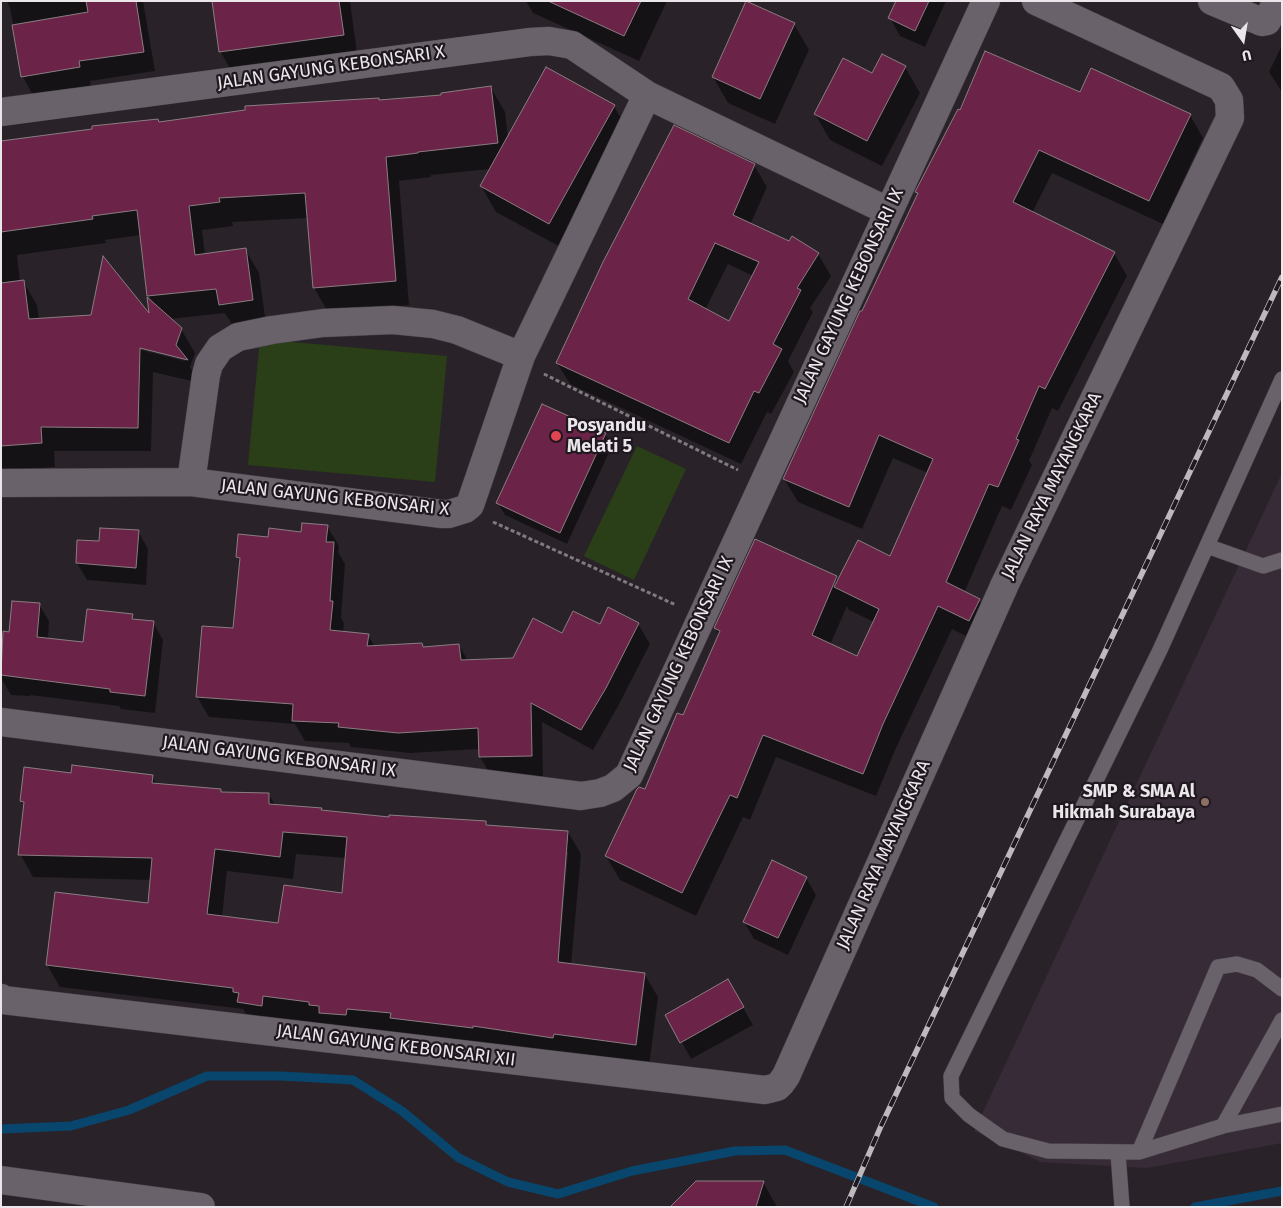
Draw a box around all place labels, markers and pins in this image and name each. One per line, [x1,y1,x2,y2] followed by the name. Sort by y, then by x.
[567,415,646,458] place label: Posyandu Melati 5
[549,429,563,443] marker: Posyandu Melati 5
[1052,781,1195,824] place label: SMP & SMA Al Hikmah Surabaya
[1199,796,1211,808] marker: SMP & SMA Al Hikmah Surabaya

